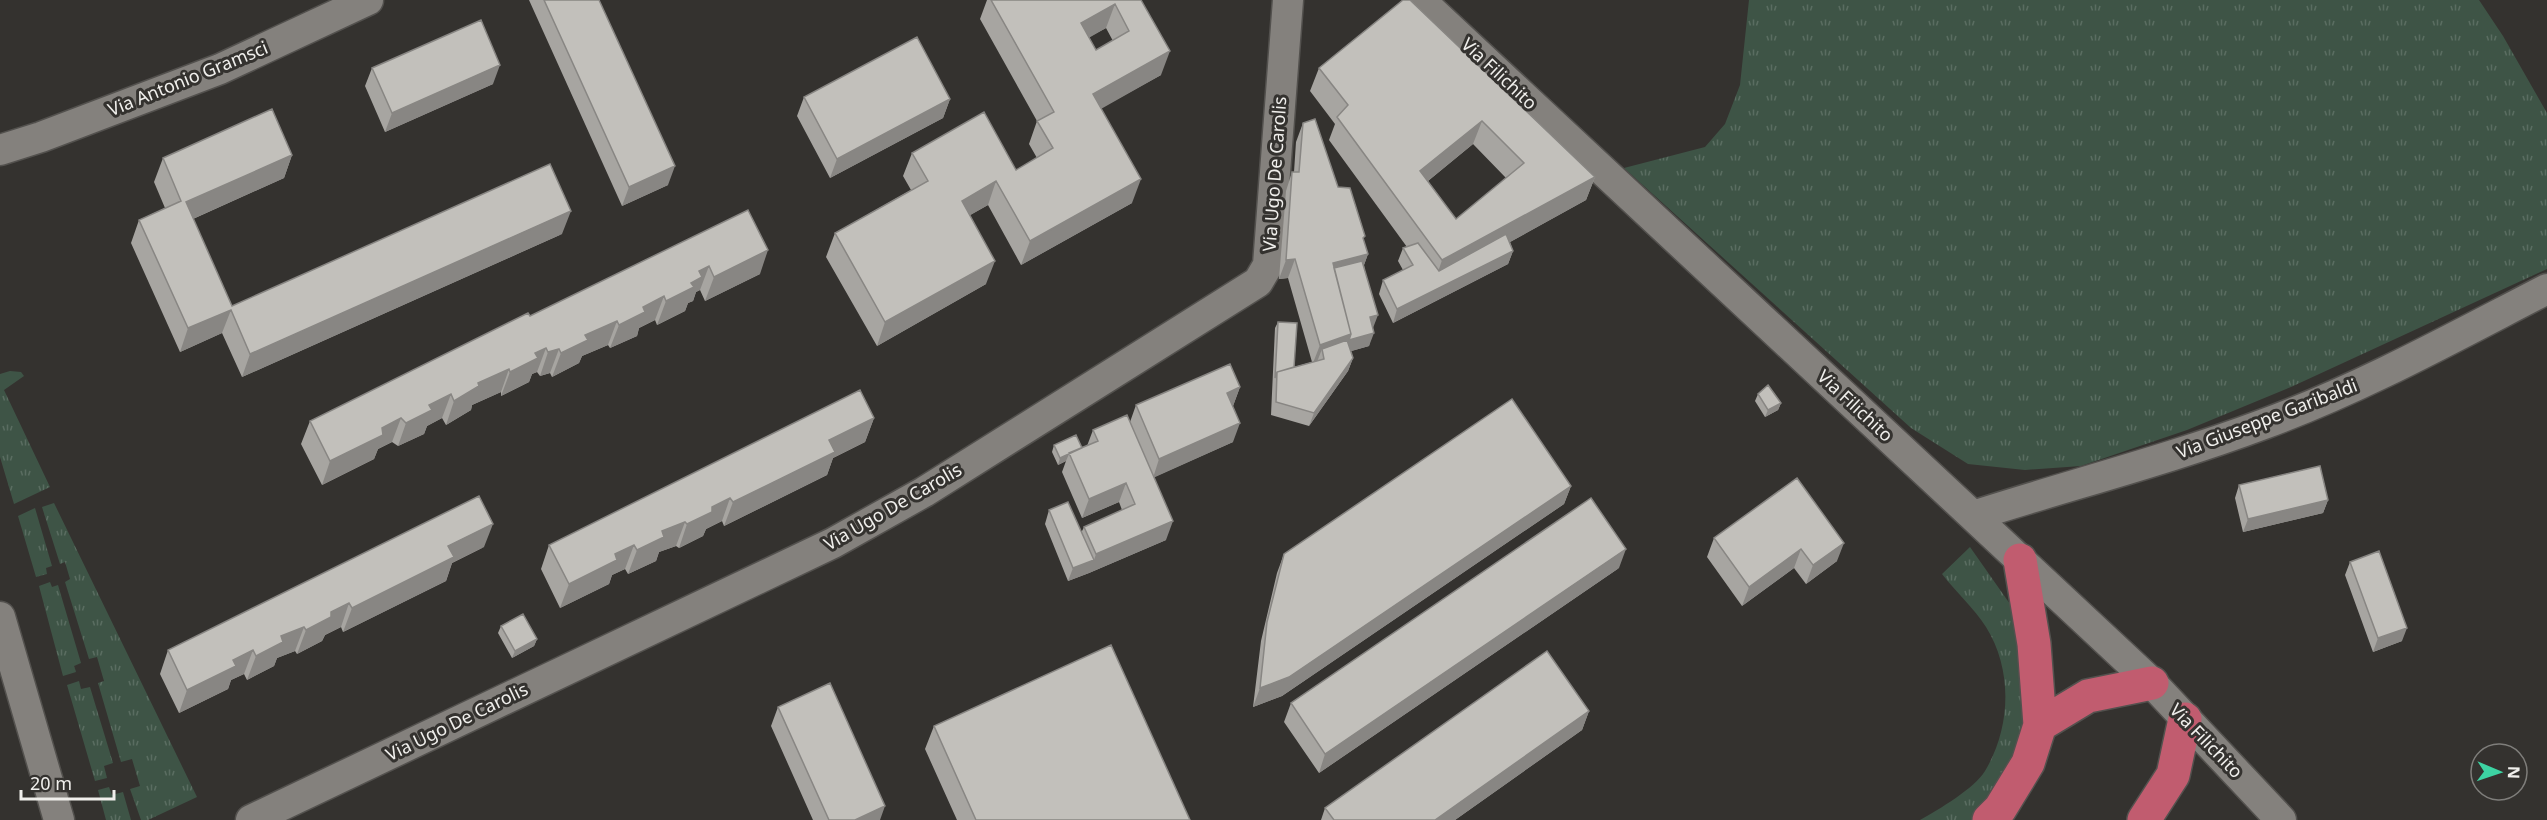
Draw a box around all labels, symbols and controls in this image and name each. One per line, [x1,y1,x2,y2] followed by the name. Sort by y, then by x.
[1457,32,1543,115] street label: Via Filichito
[104,35,271,121] street label: Via Antonio Gramsci
[1257,96,1291,252] street label: Via Ugo De Carolis
[1813,364,1899,447] street label: Via Filichito
[2173,373,2360,464] street label: Via Giuseppe Garibaldi
[819,457,966,555] street label: Via Ugo De Carolis
[381,676,532,766] street label: Via Ugo De Carolis
[2165,698,2248,783] street label: Via Filichito
[2469,742,2529,802] north arrow
[21,763,114,801] scale bar
[2503,766,2525,779] text: N
[30,771,72,795] text: 20 m

